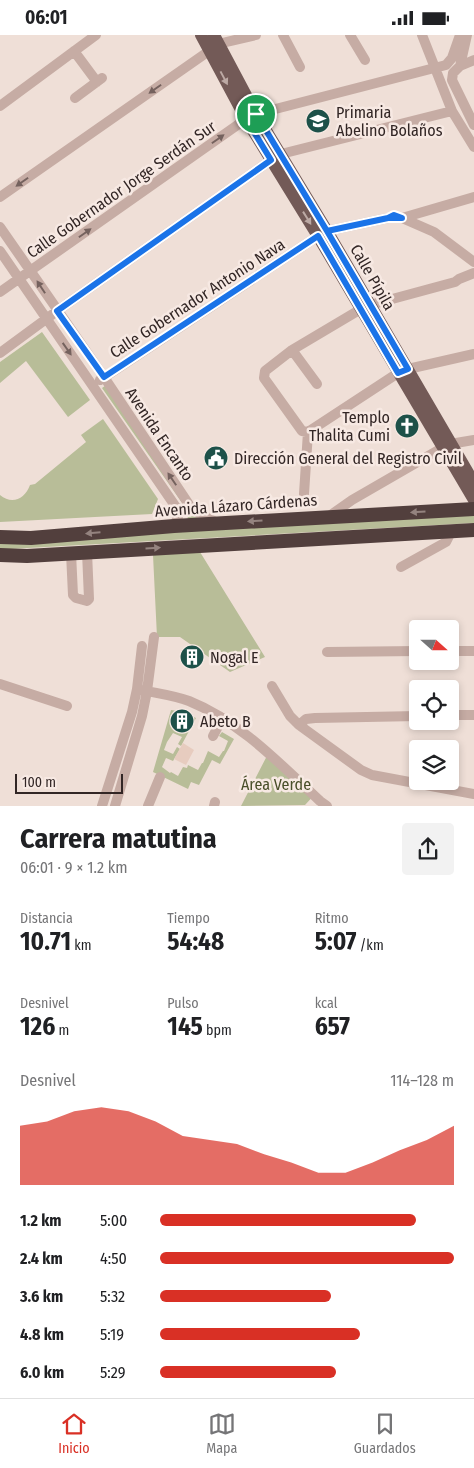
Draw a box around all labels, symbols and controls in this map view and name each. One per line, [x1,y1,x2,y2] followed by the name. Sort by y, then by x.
[25,6,68,29] text: 06:01
[220,71,228,85] one-way arrow
[148,84,162,94] one-way arrow
[235,93,277,135] pin
[242,100,270,128] icon: arrive
[336,103,443,140] place label: Primaria Abelino Bolaños
[305,108,331,134] school or university icon: Primaria Abelino Bolaños
[23,116,220,262] street label: Calle Gobernador Jorge Serdán Sur
[211,134,225,144] one-way arrow
[15,177,29,187] one-way arrow
[302,211,311,224] one-way arrow
[78,228,92,238] one-way arrow
[106,235,288,362] street label: Calle Gobernador Antonio Nava
[346,241,399,314] street label: Calle Pípila
[37,280,46,293] one-way arrow
[62,342,72,356] one-way arrow
[121,384,198,484] street label: Avenida Encanto
[309,408,390,445] place label: Templo Thalita Cumi
[394,413,420,439] church icon: Templo Thalita Cumi
[203,445,229,471] public building icon: Dirección General del Registro Civil
[234,449,462,468] place label: Dirección General del Registro Civil
[167,472,177,486] one-way arrow
[154,490,318,521] street label: Avenida Lázaro Cárdenas
[409,509,425,517] one-way arrow
[247,518,263,526] one-way arrow
[85,529,101,537] one-way arrow
[146,543,162,551] one-way arrow
[409,620,459,670] north arrow
[409,620,459,790] map controls
[179,644,205,670] building icon: Nogal E
[210,648,259,667] place label: Nogal E
[409,680,459,730] button: locate
[169,708,195,734] building icon: Abeto B
[200,712,251,731] place label: Abeto B
[409,740,459,790] button: layers
[15,771,122,794] scale bar
[22,774,56,791] text: 100 m
[241,775,311,794] park label: Área Verde
[20,822,217,855] text: Carrera matutina
[402,823,454,875] button: share
[20,858,128,877] text: 06:01 · 9 × 1.2 km
[20,910,73,927] text: Distancia
[167,910,210,927] text: Tiempo
[315,910,349,927] text: Ritmo
[20,927,71,957] text: 10.71
[167,927,224,957] text: 54:48
[315,927,357,957] text: 5:07
[71,937,92,954] text: km
[357,937,384,954] text: /km
[20,995,69,1012] text: Desnivel
[167,995,199,1012] text: Pulso
[315,995,337,1012] text: kcal
[20,1012,55,1042] text: 126
[167,1012,203,1042] text: 145
[315,1012,350,1042] text: 657
[55,1022,69,1039] text: m
[203,1022,232,1039] text: bpm
[20,1071,76,1090] text: Desnivel
[390,1071,454,1090] text: 114–128 m
[20,1211,62,1230] text: 1.2 km
[100,1211,127,1230] text: 5:00
[20,1249,63,1268] text: 2.4 km
[100,1249,127,1268] text: 4:50
[20,1287,63,1306] text: 3.6 km
[100,1287,125,1306] text: 5:32
[20,1325,64,1344] text: 4.8 km
[100,1325,124,1344] text: 5:19
[20,1363,64,1382] text: 6.0 km
[100,1363,125,1382] text: 5:29
[58,1410,90,1457] tab: Inicio
[206,1410,237,1457] tab: Mapa
[354,1410,416,1457] tab: Guardados

